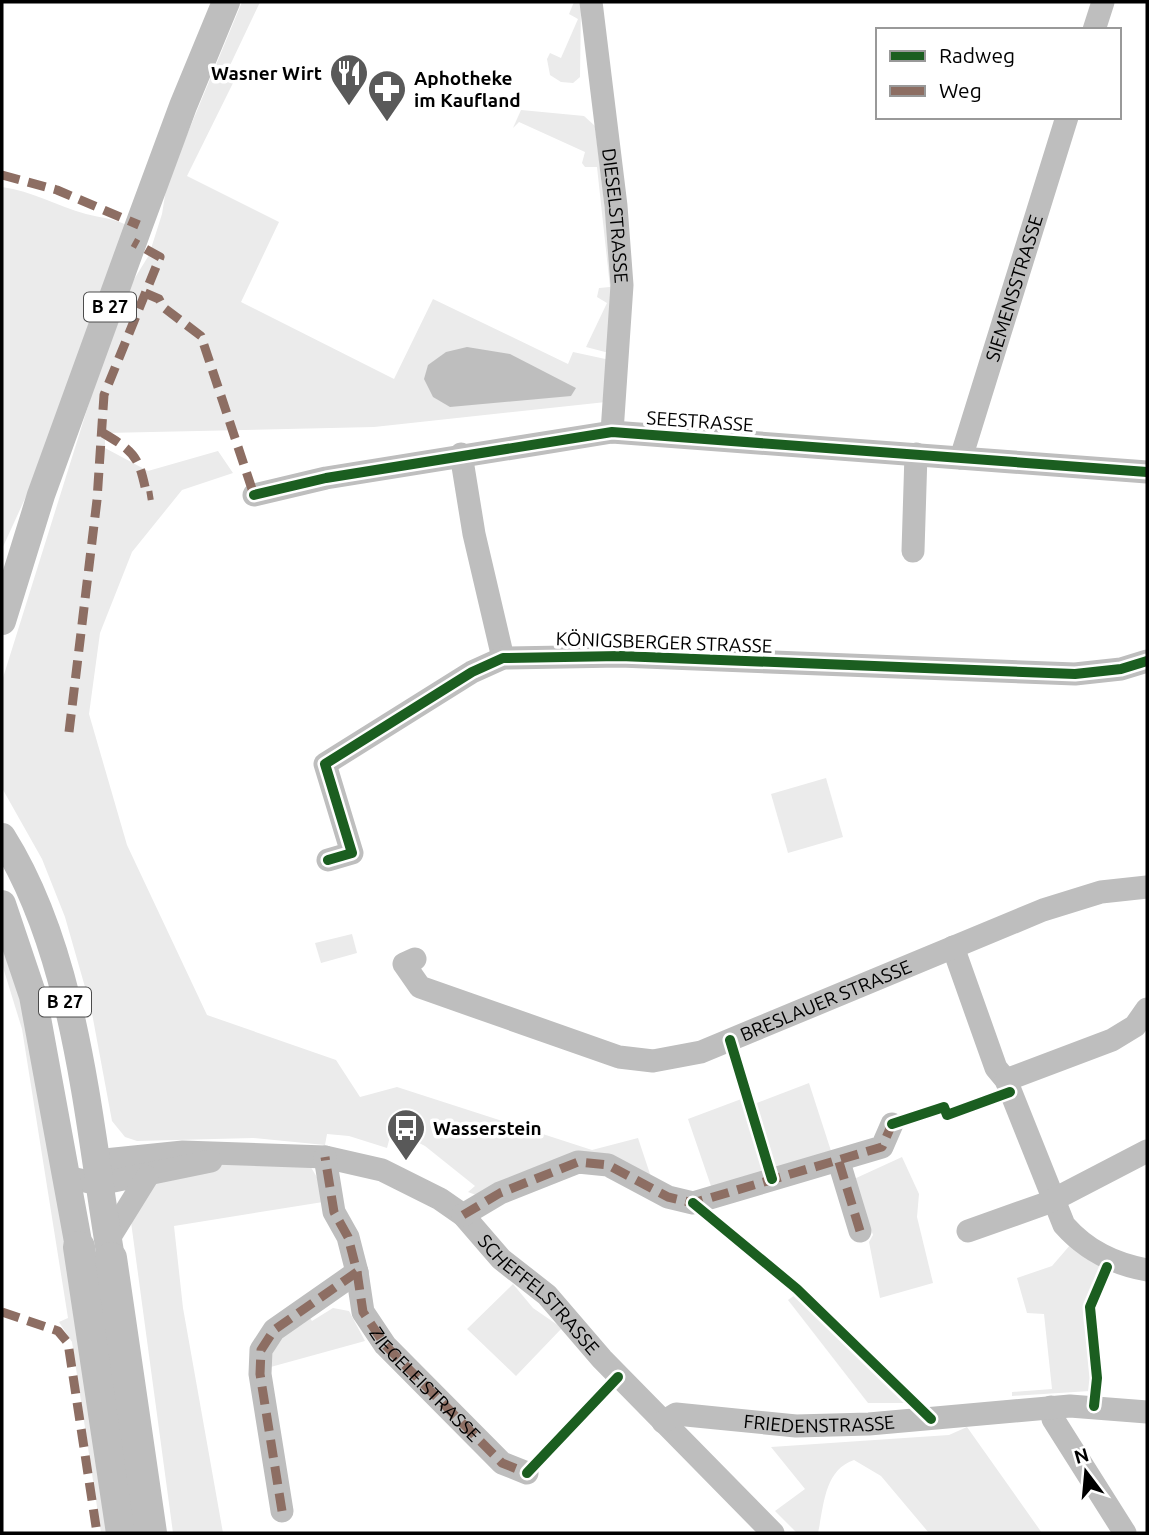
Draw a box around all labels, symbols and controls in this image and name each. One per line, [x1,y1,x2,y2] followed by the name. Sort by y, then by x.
[876,28,1121,119] legend
[939,43,1015,67] text: Radweg
[328,52,370,107] restaurant icon: Wasner Wirt
[211,62,322,84] place label: Wasner Wirt
[414,67,521,111] place label: Aphotheke im Kaufland
[366,68,408,123] pharmacy icon: Aphotheke im Kaufland
[939,78,982,102] text: Weg
[598,147,633,284] street label: DIESELSTRASSE
[981,212,1047,364] street label: SIEMENSSTRASSE
[84,292,136,321] road number: B 27
[646,406,754,436] street label: SEESTRASSE
[555,627,773,657] street label: KÖNIGSBERGER STRASSE
[737,955,914,1046] street label: BRESLAUER STRASSE
[39,987,91,1016] road number: B 27
[385,1107,427,1162] bus stop icon: Wasserstein
[433,1117,542,1139] place label: Wasserstein
[474,1230,604,1359] street label: SCHEFFELSTRASSE
[365,1323,485,1446] street label: ZIEGELEISTRASSE
[743,1410,896,1437] street label: FRIEDENSTRASSE
[1051,1437,1121,1507] north arrow
[1071,1443,1091,1468] text: N

